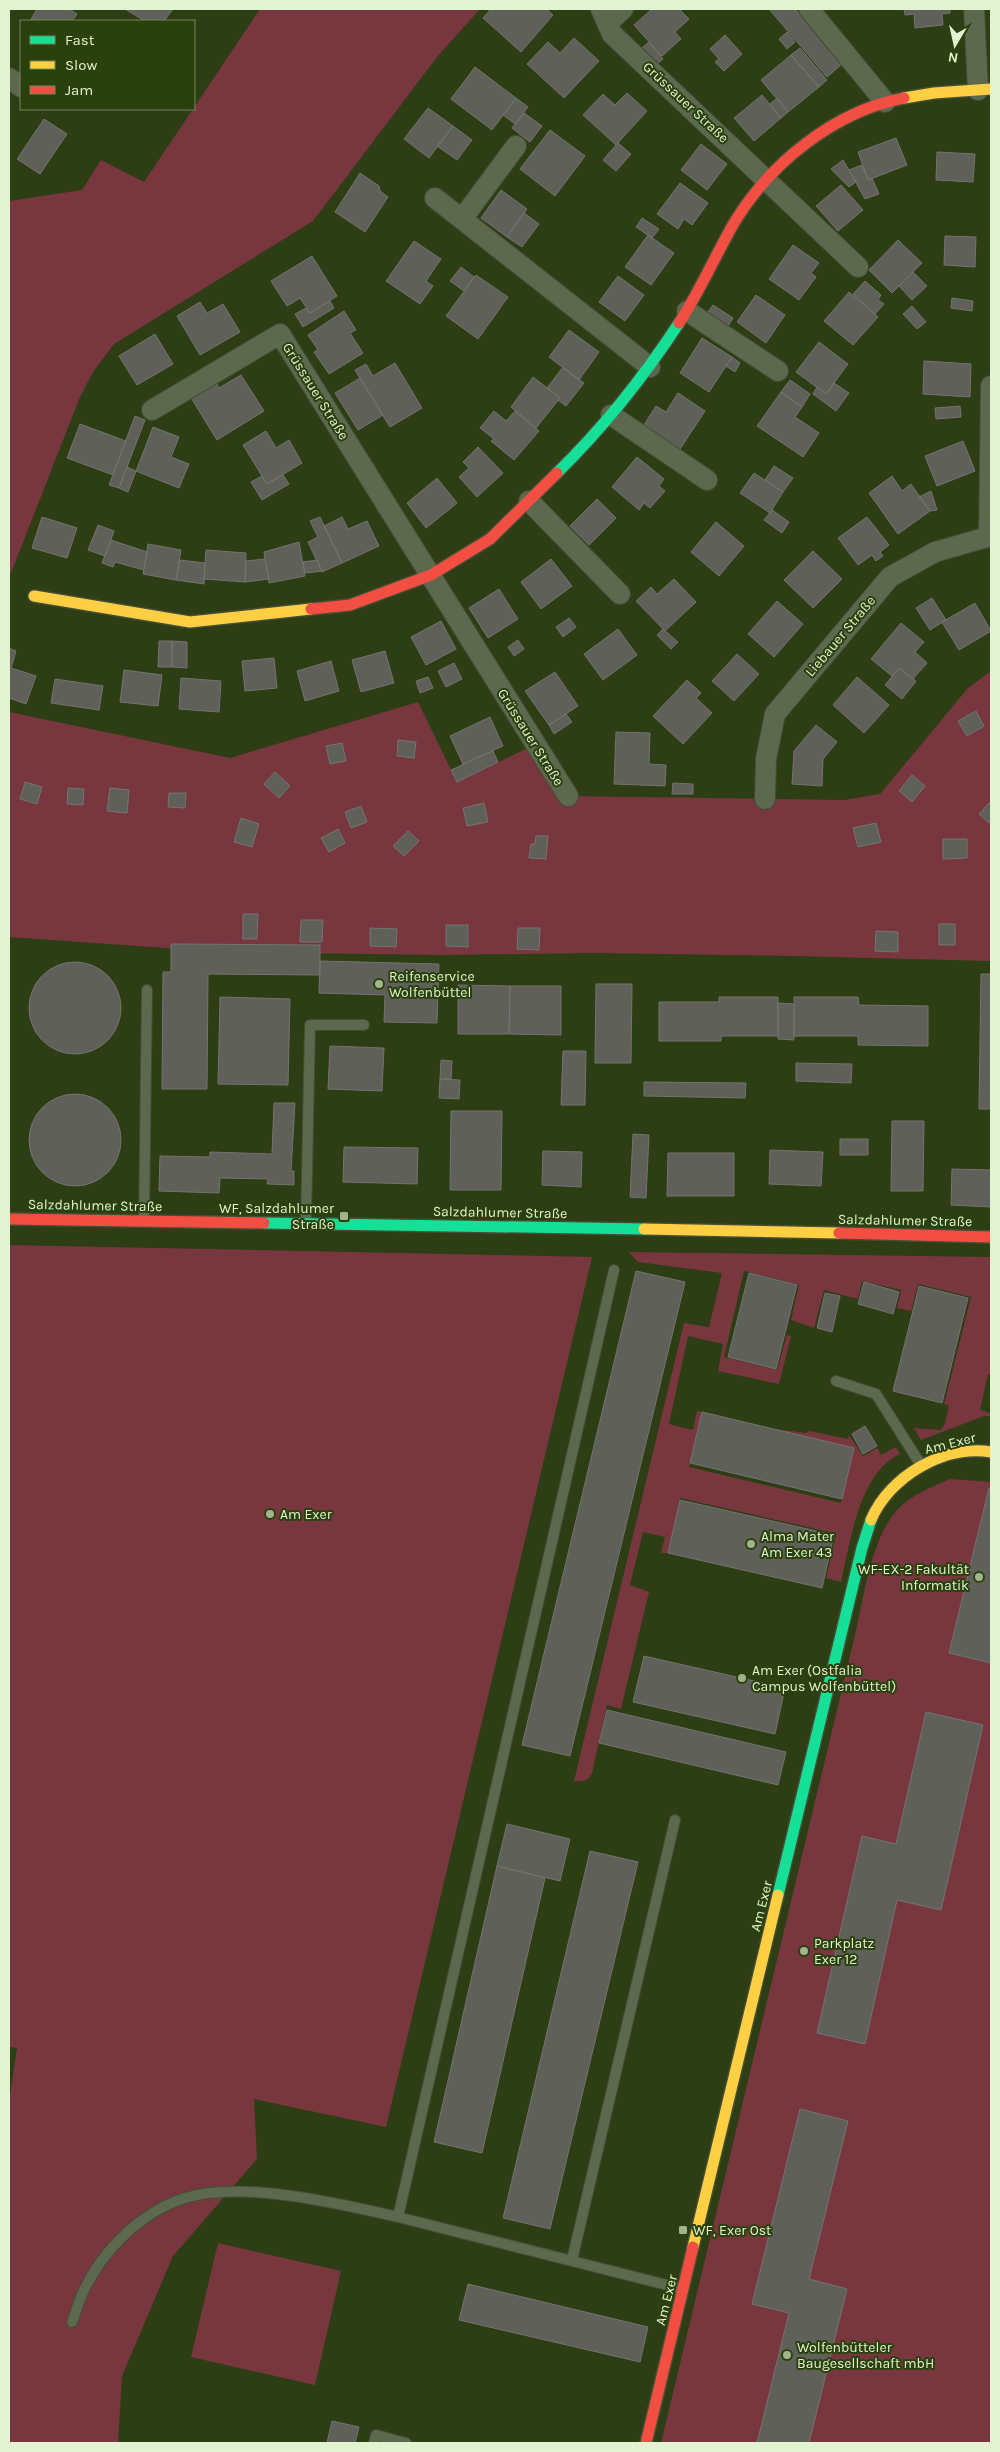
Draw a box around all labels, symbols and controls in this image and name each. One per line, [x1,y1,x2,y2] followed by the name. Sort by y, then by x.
[20,20,195,110] legend
[930,20,980,70] north arrow
[65,31,95,49] text: Fast
[947,48,959,67] text: N
[65,56,97,74] text: Slow
[639,58,732,147] street label: Grüssauer Straße
[65,81,93,99] text: Jam
[279,340,352,443] street label: Grüssauer Straße
[802,592,879,680] street label: Liebauer Straße
[494,686,567,789] street label: Grüssauer Straße
[389,968,475,1001] place label: Reifenservice Wolfenbüttel
[373,978,385,990] marker: Reifenservice Wolfenbüttel
[28,1196,162,1215] street label: Salzdahlumer Straße
[219,1200,335,1233] place label: WF, Salzdahlumer Straße
[433,1203,567,1222] street label: Salzdahlumer Straße
[338,1210,350,1222] marker: WF, Salzdahlumer Straße
[838,1211,972,1230] street label: Salzdahlumer Straße
[923,1429,978,1458] street label: Am Exer
[280,1506,333,1523] place label: Am Exer
[264,1508,276,1520] marker: Am Exer
[761,1528,835,1561] place label: Alma Mater Am Exer 43
[745,1538,757,1550] marker: Alma Mater Am Exer 43
[858,1561,969,1594] place label: WF-EX-2 Fakultät Informatik
[973,1571,985,1583] marker: WF-EX-2 Fakultät Informatik
[752,1662,896,1695] place label: Am Exer (Ostfalia Campus Wolfenbüttel)
[736,1672,748,1684] marker: Am Exer (Ostfalia Campus Wolfenbüttel)
[747,1878,776,1933] street label: Am Exer
[814,1935,874,1968] place label: Parkplatz Exer 12
[798,1945,810,1957] marker: Parkplatz Exer 12
[693,2222,771,2239] place label: WF, Exer Ost
[677,2224,689,2236] marker: WF, Exer Ost
[652,2272,681,2327] street label: Am Exer
[797,2339,934,2372] place label: Wolfenbütteler Baugesellschaft mbH
[781,2349,793,2361] marker: Wolfenbütteler Baugesellschaft mbH

